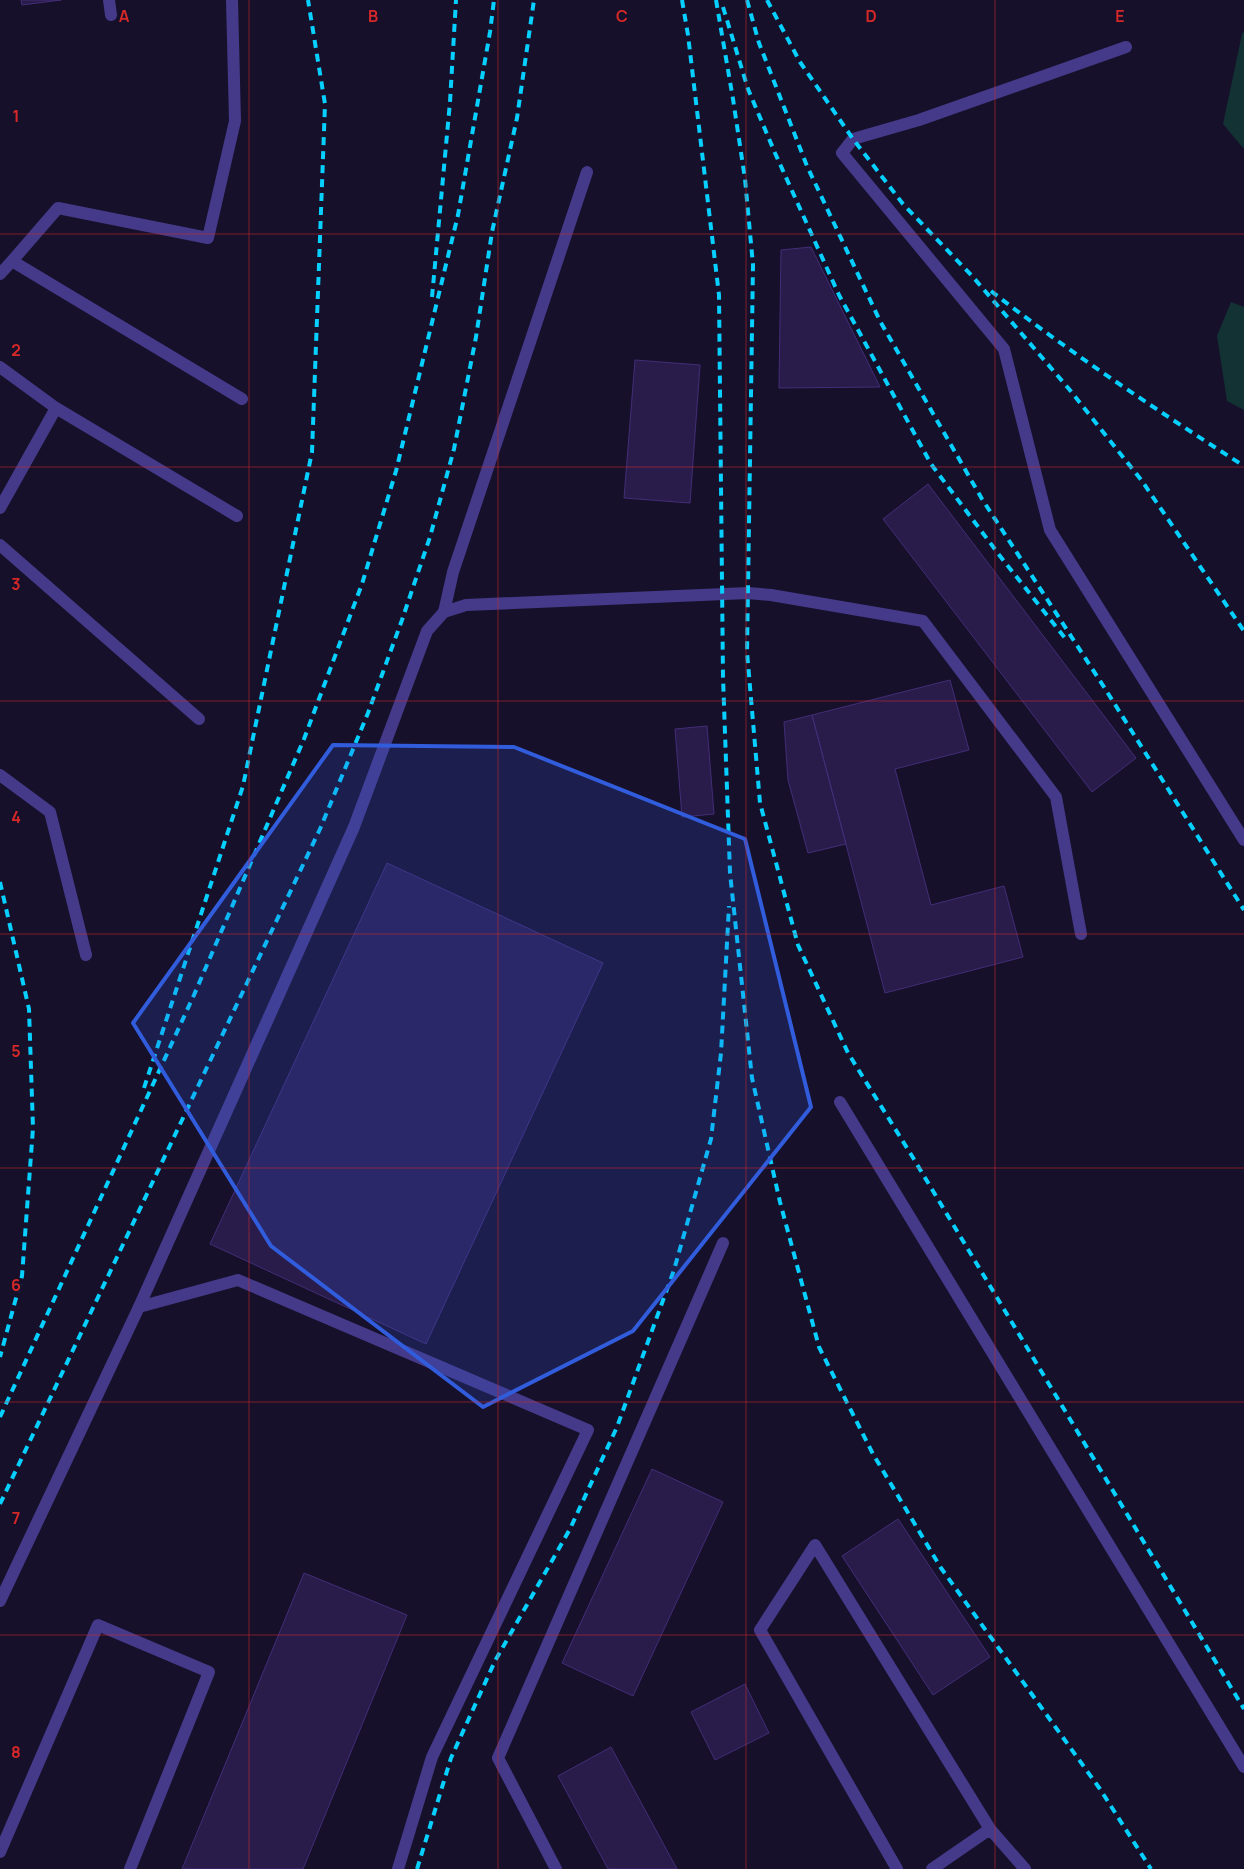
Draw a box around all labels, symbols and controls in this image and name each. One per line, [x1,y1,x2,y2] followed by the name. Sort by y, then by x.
[119,5,130,27] text: A
[368,5,378,27] text: B
[616,5,628,27] text: C
[865,5,877,27] text: D
[1115,5,1125,27] text: E
[12,105,20,127] text: 1
[11,339,21,361] text: 2
[11,573,21,595] text: 3
[11,806,21,828] text: 4
[11,1040,21,1062] text: 5
[11,1274,21,1296] text: 6
[12,1507,20,1529] text: 7
[11,1741,21,1763] text: 8

